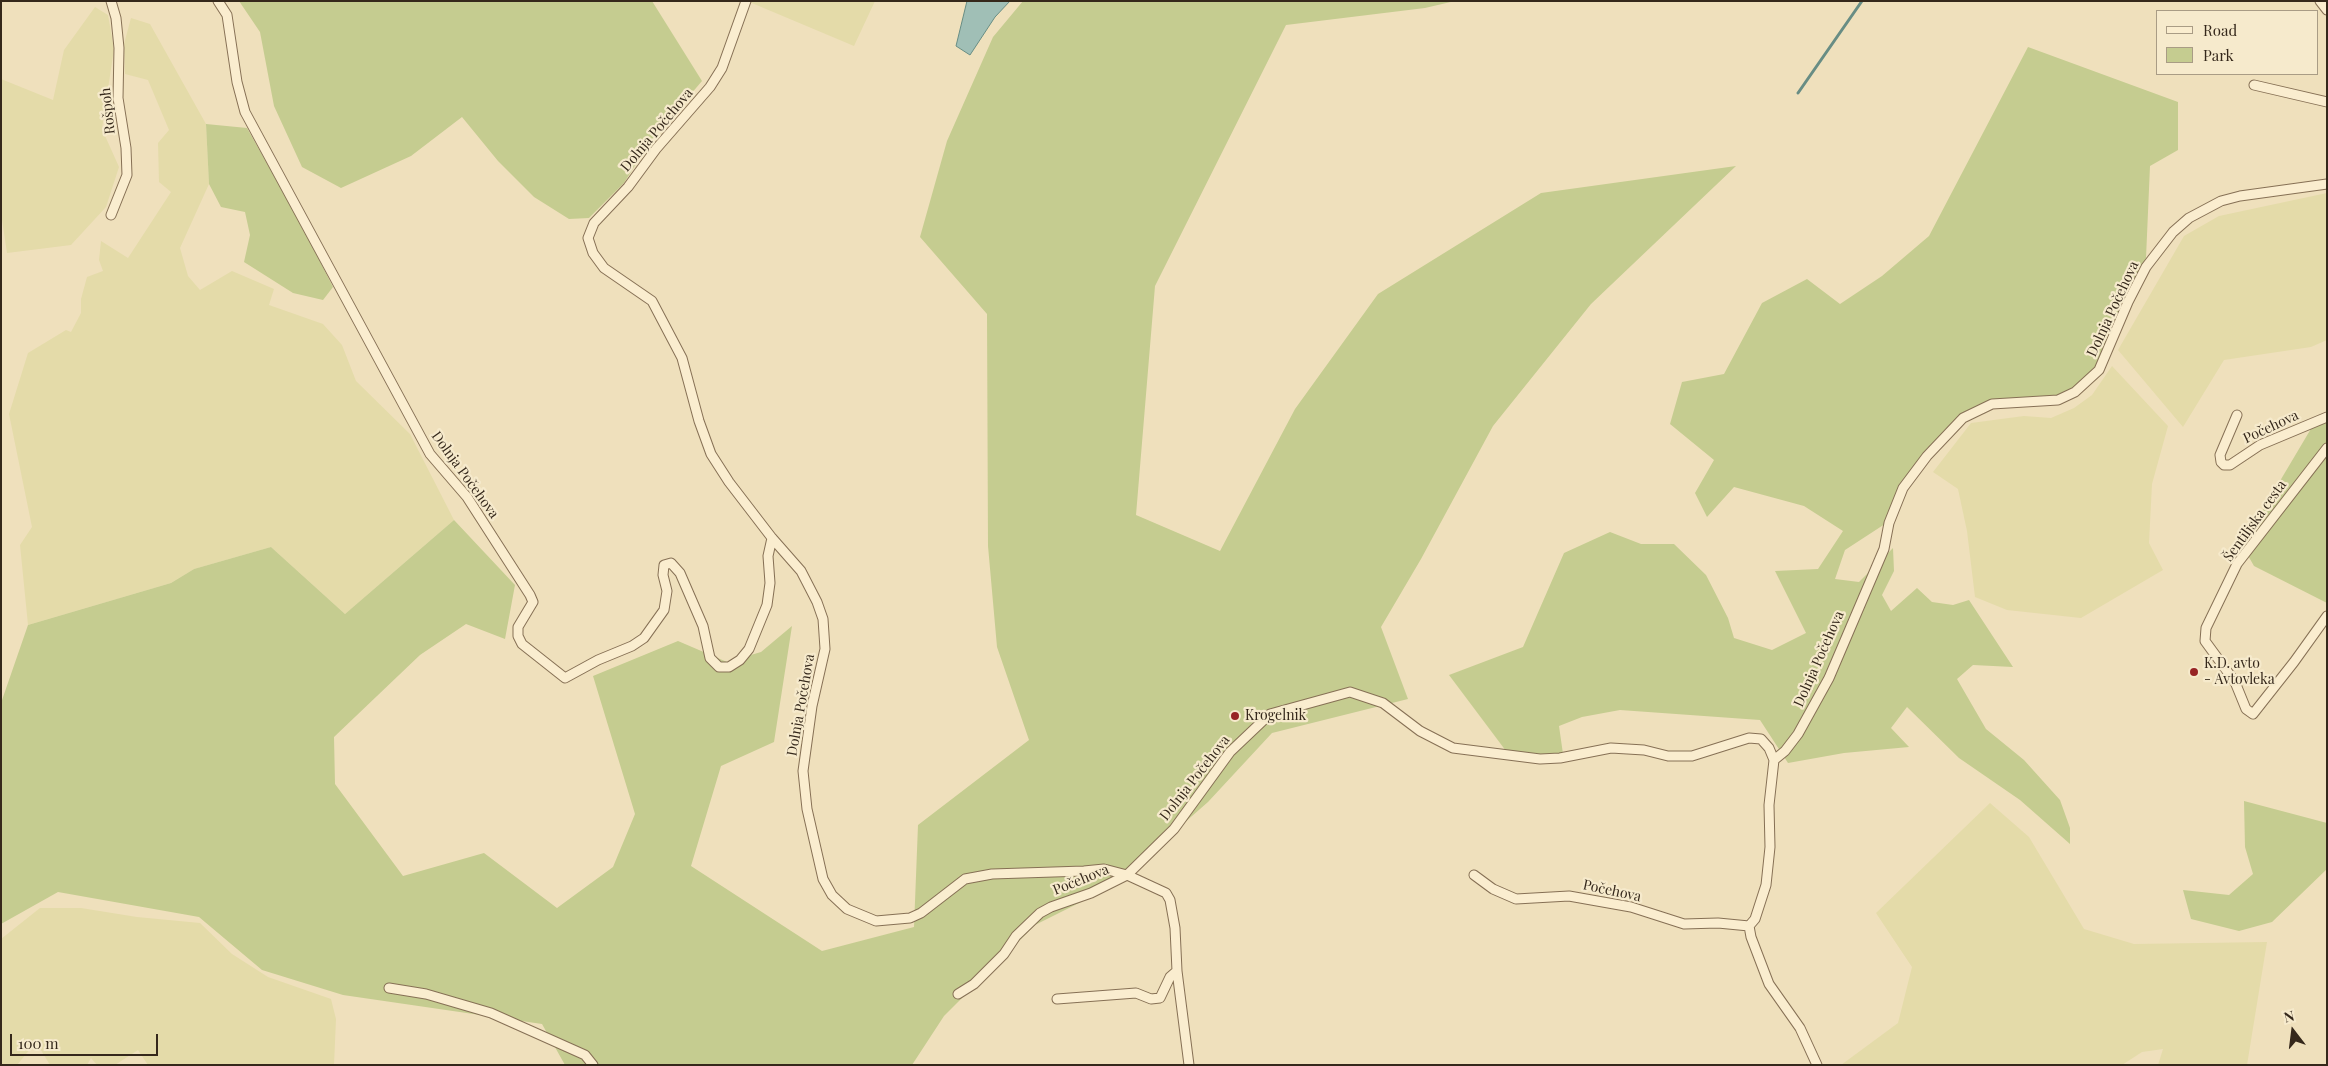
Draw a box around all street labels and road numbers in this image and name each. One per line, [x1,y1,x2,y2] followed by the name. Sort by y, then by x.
[617,85,697,175] street label: Dolnja Počehova
[97,87,119,135] street label: Rošpoh
[2084,259,2142,359] street label: Dolnja Počehova
[2241,407,2301,447] street label: Počehova
[428,428,502,522] street label: Dolnja Počehova
[2220,477,2290,565] street label: Šentiljska cesta
[1790,608,1848,710] street label: Dolnja Počehova
[784,653,818,757] street label: Dolnja Počehova
[1157,732,1233,824] street label: Dolnja Počehova
[1050,861,1112,899] street label: Počehova
[1581,877,1643,905] street label: Počehova

